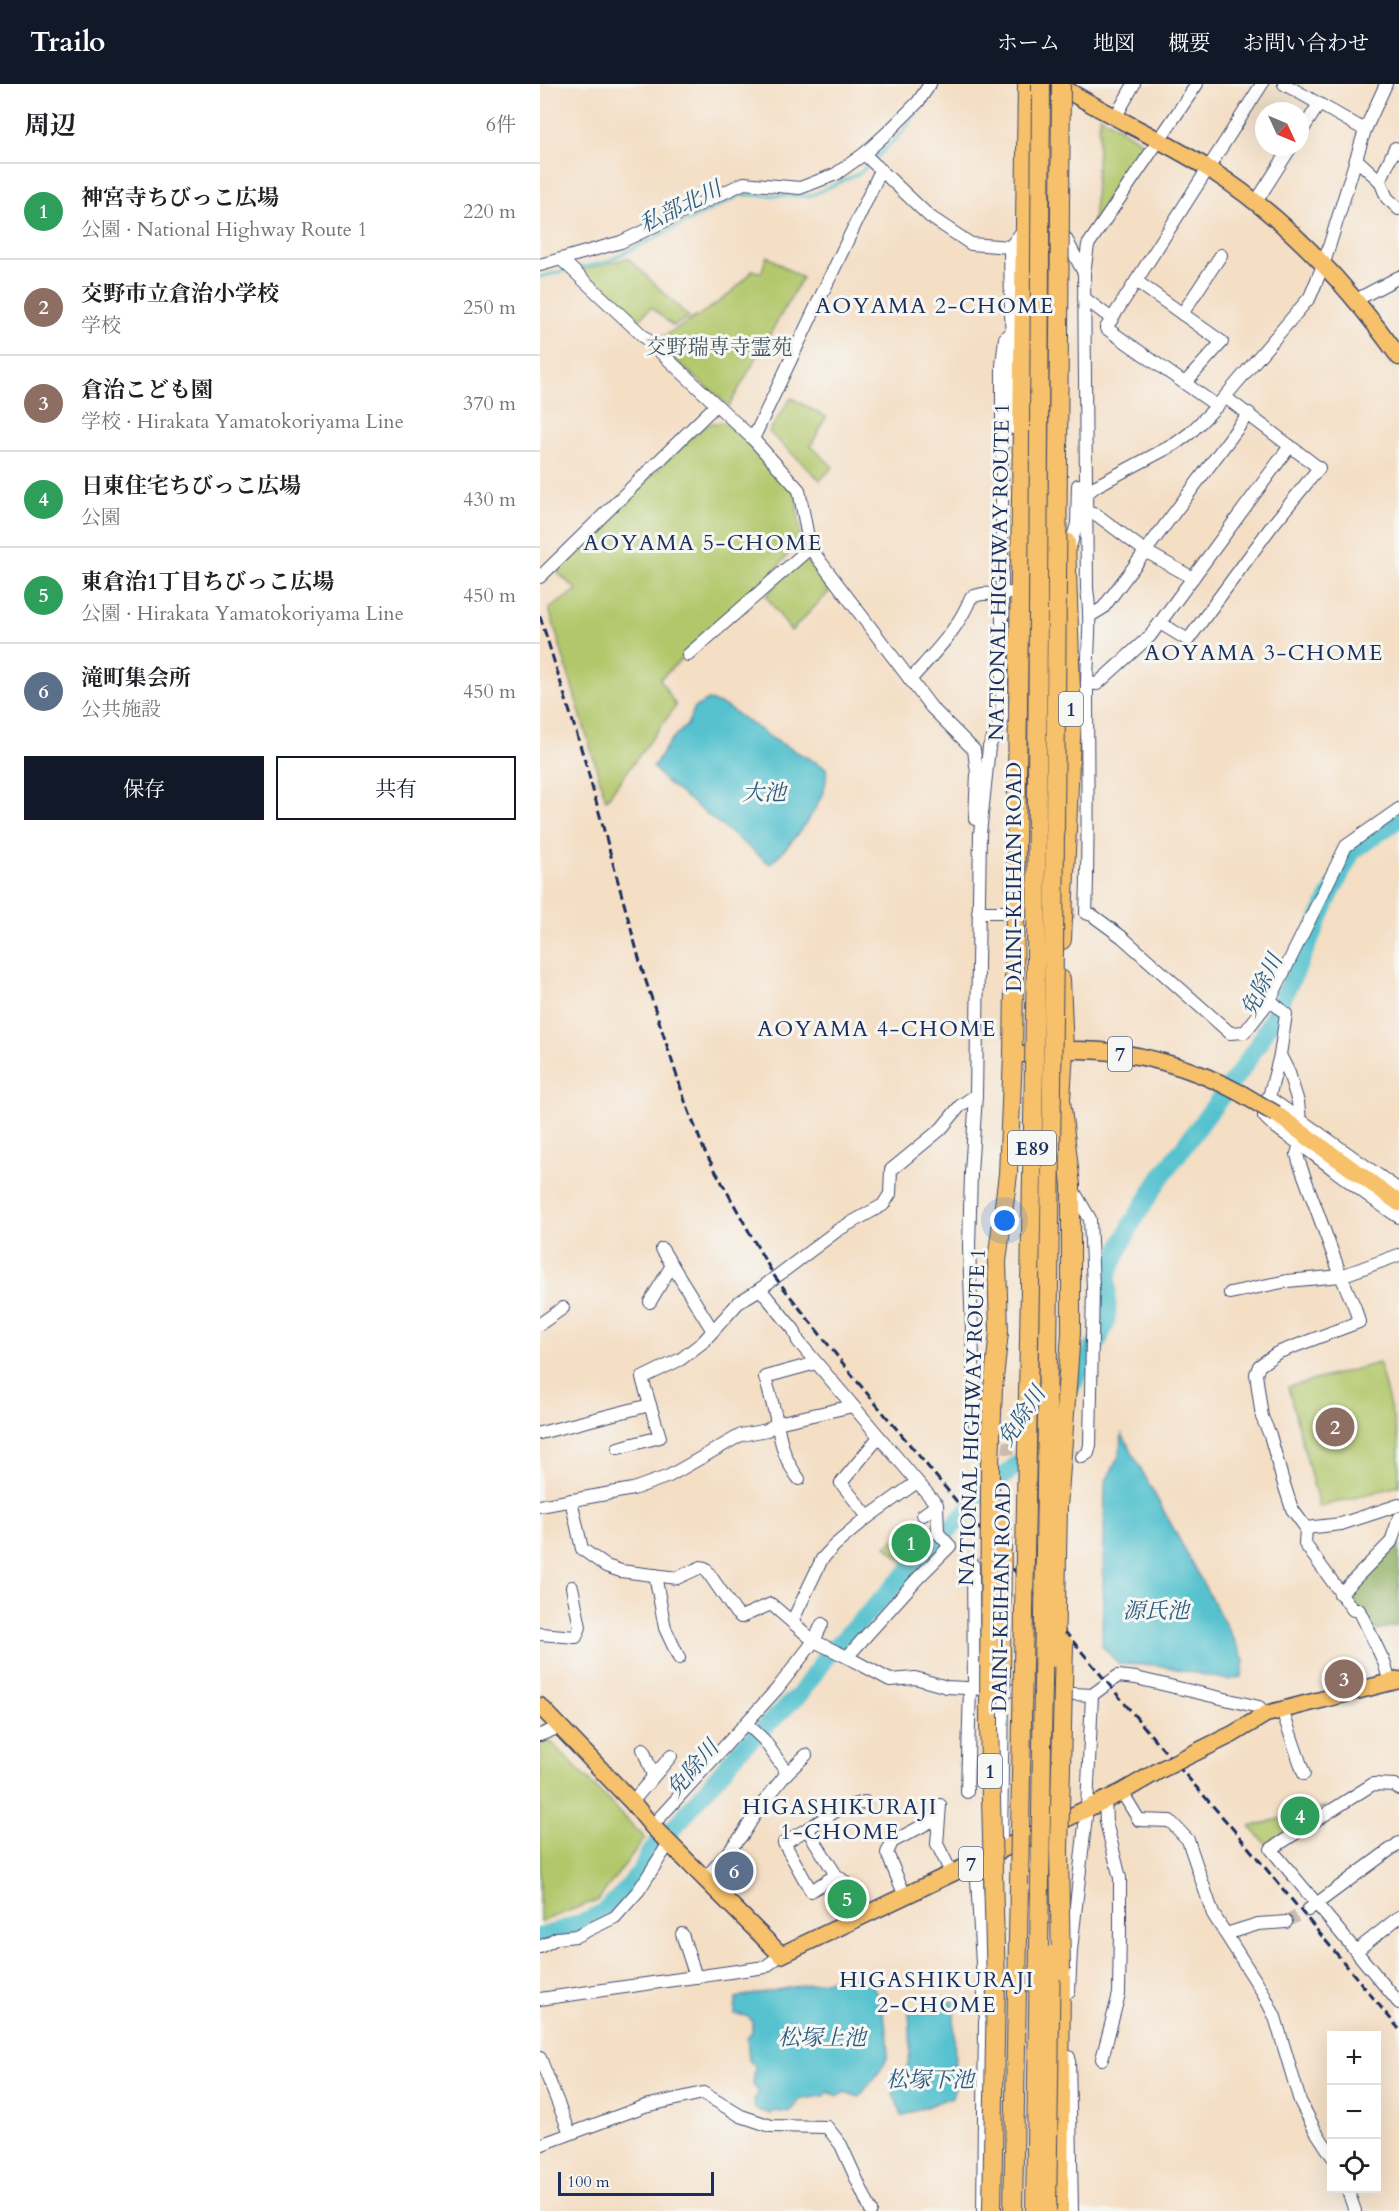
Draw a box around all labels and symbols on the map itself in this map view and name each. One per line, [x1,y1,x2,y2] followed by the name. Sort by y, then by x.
[1255,102,1309,156] north arrow
[634,173,728,240] water label: 私部北川
[815,291,1055,321] district label: AOYAMA 2-CHOME
[646,333,793,362] park label: 交野瑞専寺霊苑
[982,403,1017,741] street label: NATIONAL HIGHWAY ROUTE 1
[583,528,823,558] district label: AOYAMA 5-CHOME
[1144,638,1384,668] district label: AOYAMA 3-CHOME
[1059,692,1083,726] road number: 1
[1000,762,1029,992] street label: DAINI-KEIHAN ROAD
[742,778,789,808] water label: 大池
[1234,947,1291,1022] water label: 免除川
[757,1014,997,1044] district label: AOYAMA 4-CHOME
[1108,1037,1132,1071] road number: 7
[1008,1131,1056,1165] road number: E89
[990,1206,1019,1235] your location
[952,1248,993,1586] street label: NATIONAL HIGHWAY ROUTE 1
[991,1379,1054,1452] water label: 免除川
[1316,1404,1354,1450] pin: 2
[985,1482,1018,1712] street label: DAINI-KEIHAN ROAD
[892,1520,931,1566] pin: 1
[1123,1596,1192,1626] water label: 源氏池
[1324,1656,1364,1702] pin: 3
[660,1732,727,1803] water label: 免除川
[978,1754,1002,1788] road number: 1
[742,1792,938,1847] district label: HIGASHIKURAJI 1-CHOME
[1280,1794,1320,1838] pin: 4
[959,1847,983,1881] road number: 7
[714,1848,754,1894] pin: 6
[828,1876,866,1922] pin: 5
[839,1965,1035,2020] district label: HIGASHIKURAJI 2-CHOME
[778,2023,869,2053] water label: 松塚上池
[886,2065,977,2095] water label: 松塚下池
[558,2169,714,2196] scale bar

